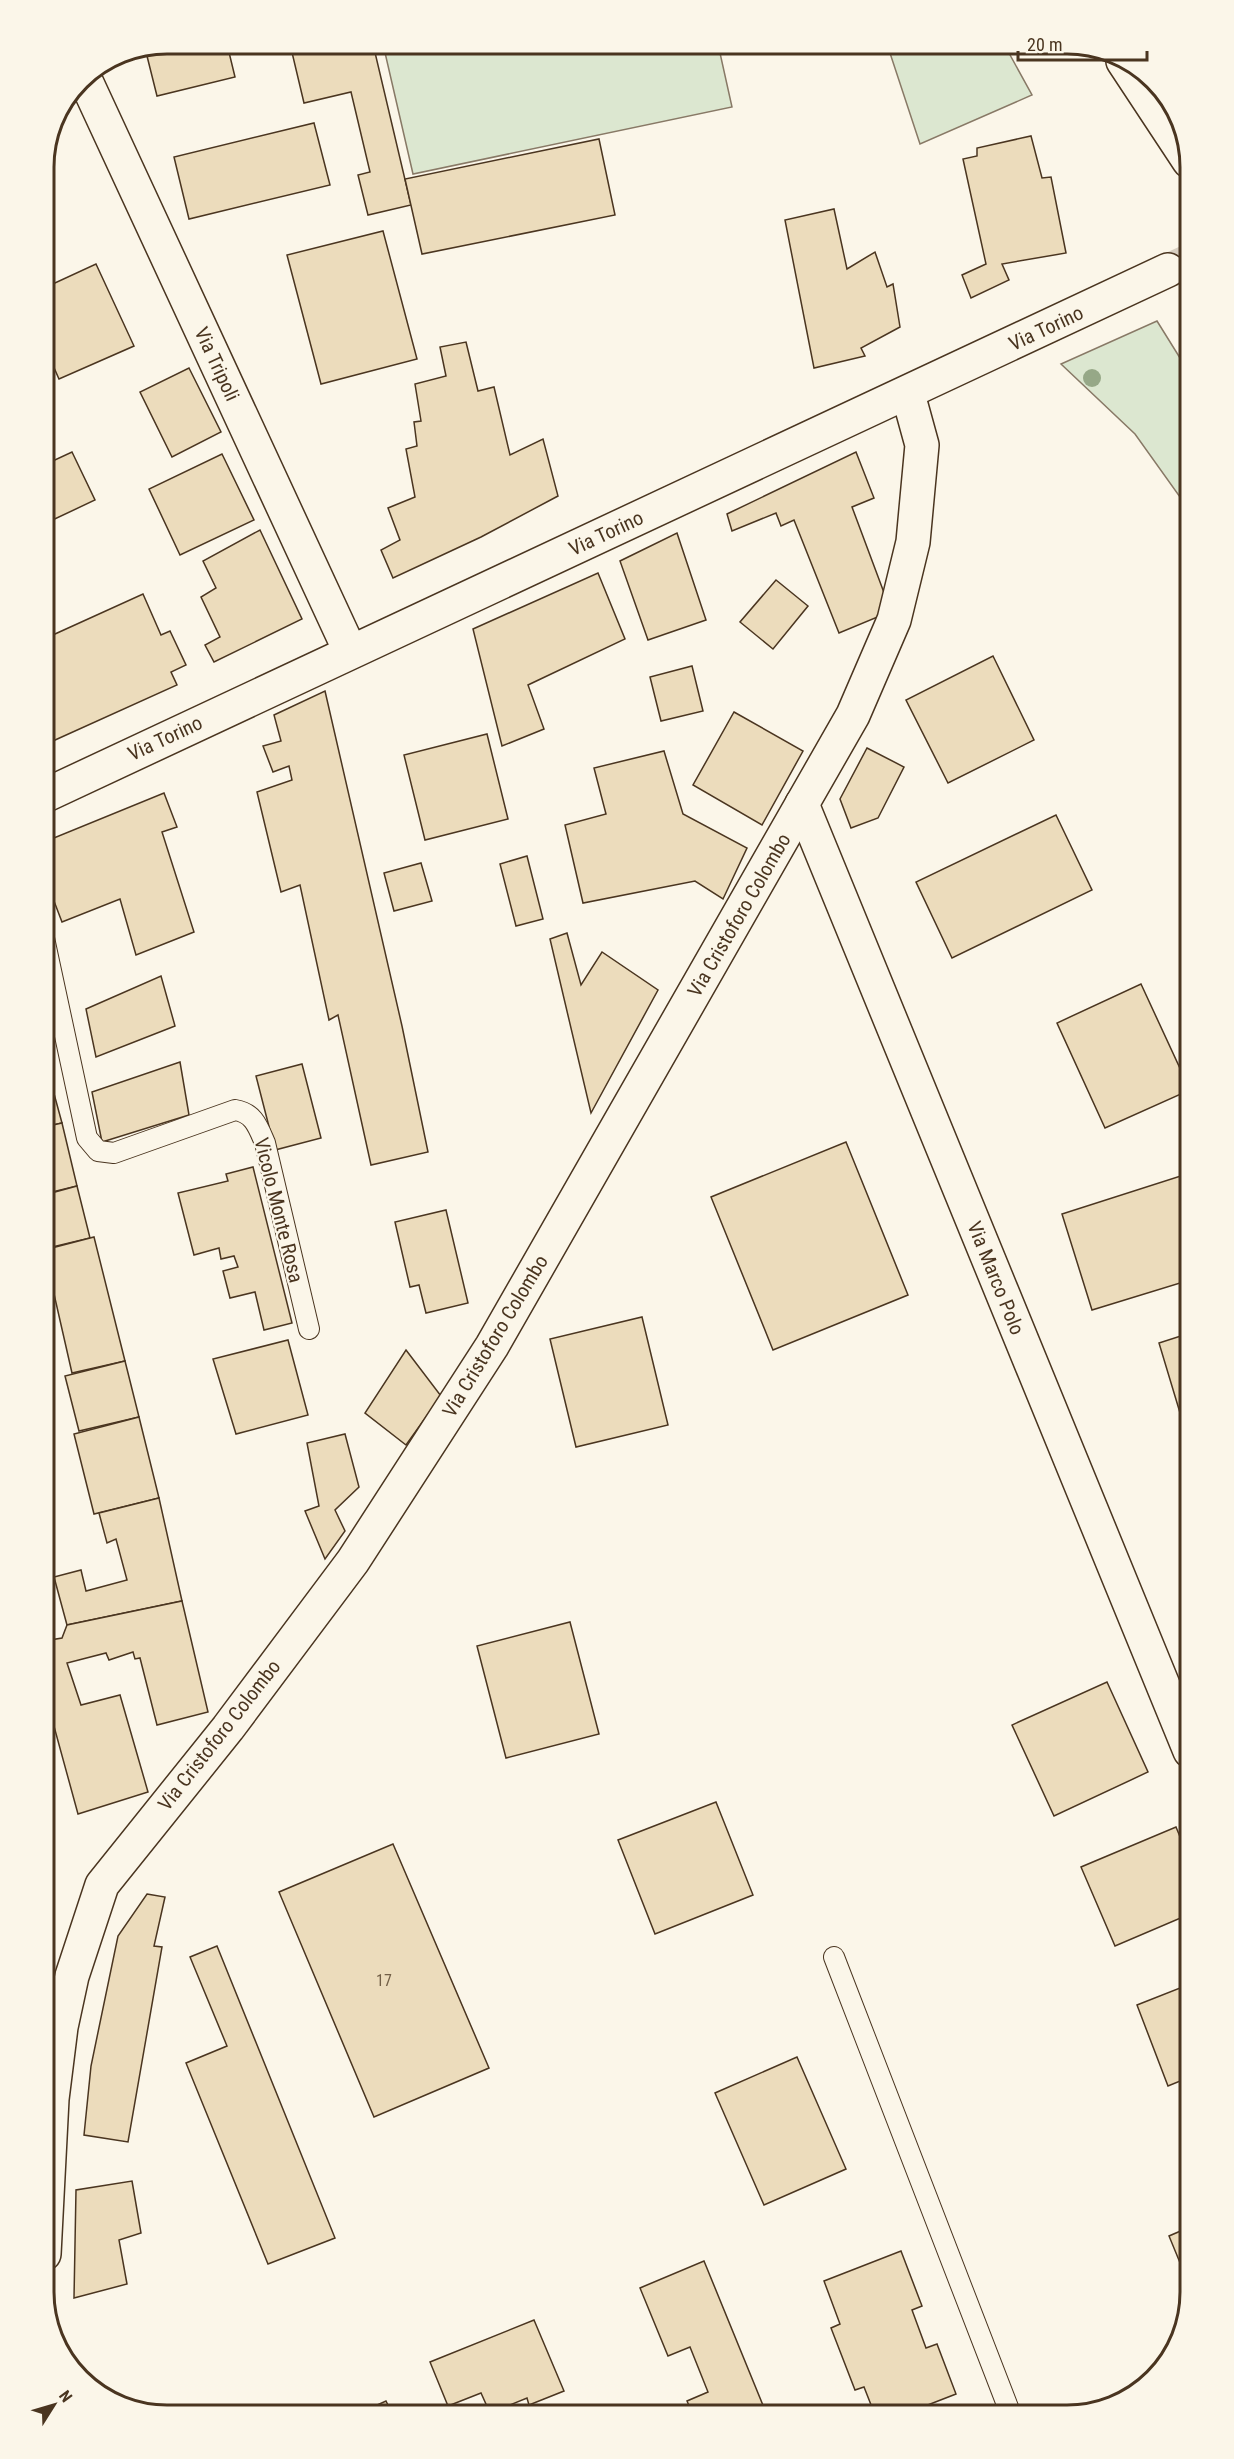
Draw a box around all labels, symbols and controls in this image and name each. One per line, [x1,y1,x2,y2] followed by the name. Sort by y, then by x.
[1018,24,1147,62] scale bar
[1027,34,1062,55] text: 20 m
[1005,300,1087,356] street label: Via Torino
[189,323,245,405] street label: Via Tripoli
[565,505,647,561] street label: Via Torino
[124,710,206,766] street label: Via Torino
[682,829,796,1001] street label: Via Cristoforo Colombo
[249,1135,309,1285] street label: Vicolo Monte Rosa
[962,1218,1030,1338] street label: Via Marco Polo
[437,1251,553,1421] street label: Via Cristoforo Colombo
[153,1655,285,1815] street label: Via Cristoforo Colombo
[376,1971,392,1990] house number: 17
[24,2375,84,2435] north arrow
[55,2387,76,2406] text: N

